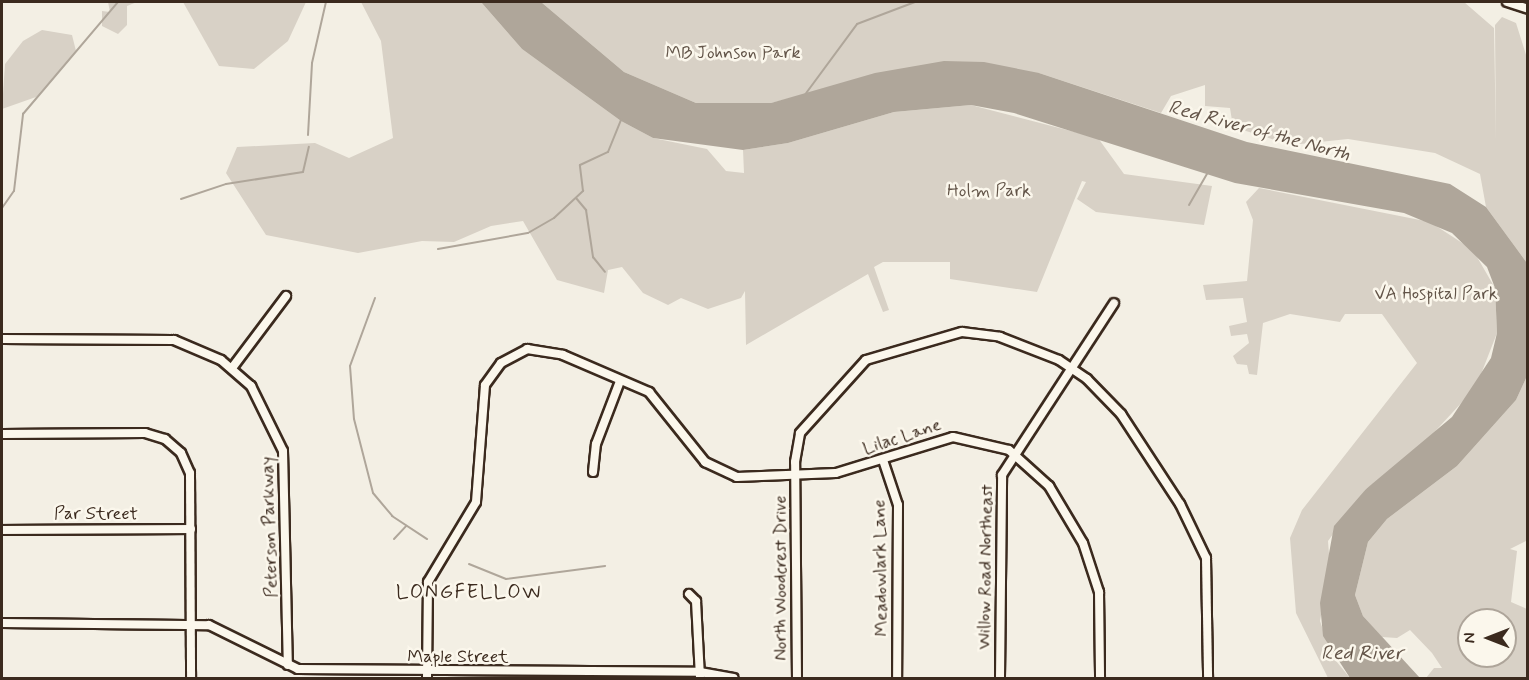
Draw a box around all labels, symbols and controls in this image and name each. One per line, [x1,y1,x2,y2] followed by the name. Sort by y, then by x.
[664,42,802,64] park label: MB Johnson Park
[1165,95,1353,167] water label: Red River of the North
[947,180,1031,202] park label: Holm Park
[1370,283,1502,305] park label: VA Hospital Park
[861,415,943,459] street label: Lilac Lane
[257,458,283,596] street label: Peterson Parkway
[974,484,998,650] street label: Willow Road Northeast
[770,495,792,661] street label: North Woodcrest Drive
[869,499,893,637] street label: Meadowlark Lane
[54,503,138,525] street label: Par Street
[396,580,542,604] district label: LONGFELLOW
[1457,608,1517,668] north arrow
[1460,633,1481,643] text: N
[1321,641,1403,665] water label: Red River
[407,646,509,668] street label: Maple Street

